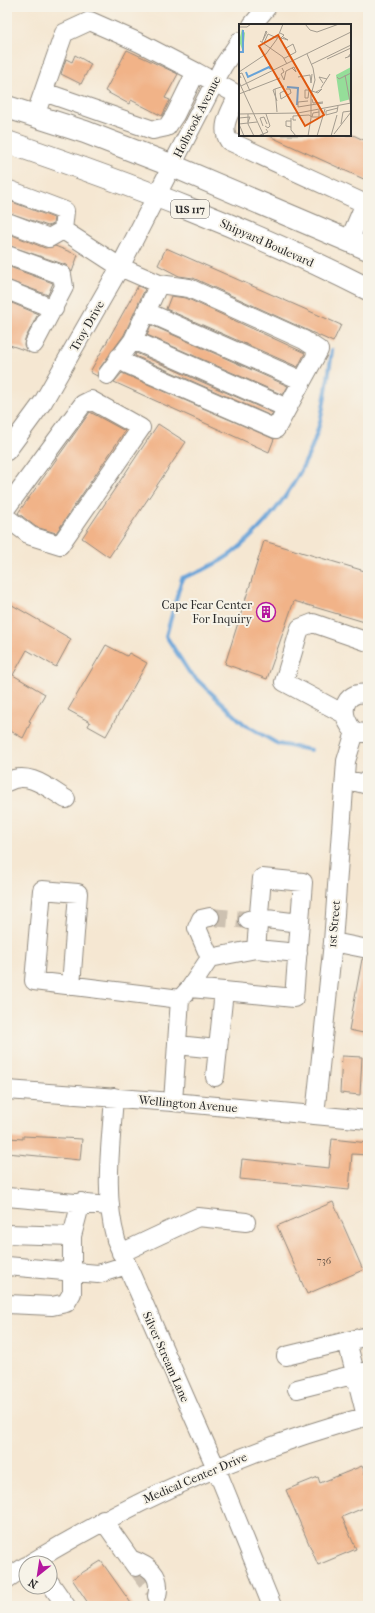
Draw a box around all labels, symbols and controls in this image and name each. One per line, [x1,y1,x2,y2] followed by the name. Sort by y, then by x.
[239,24,351,136] inset map
[170,74,224,160] street label: Holbrook Avenue
[171,200,209,218] road number: US 117
[218,216,316,270] street label: Shipyard Boulevard
[67,298,107,354] street label: Troy Drive
[162,598,253,626] place label: Cape Fear Center For Inquiry
[255,601,277,623] building icon: Cape Fear Center For Inquiry
[325,899,343,948] street label: 1st Street
[137,1093,238,1115] street label: Wellington Avenue
[317,1255,332,1267] house number: 736
[140,1310,192,1404] street label: Silver Stream Lane
[141,1450,249,1506] street label: Medical Center Drive
[18,1555,58,1595] north arrow
[26,1575,40,1591] text: N

